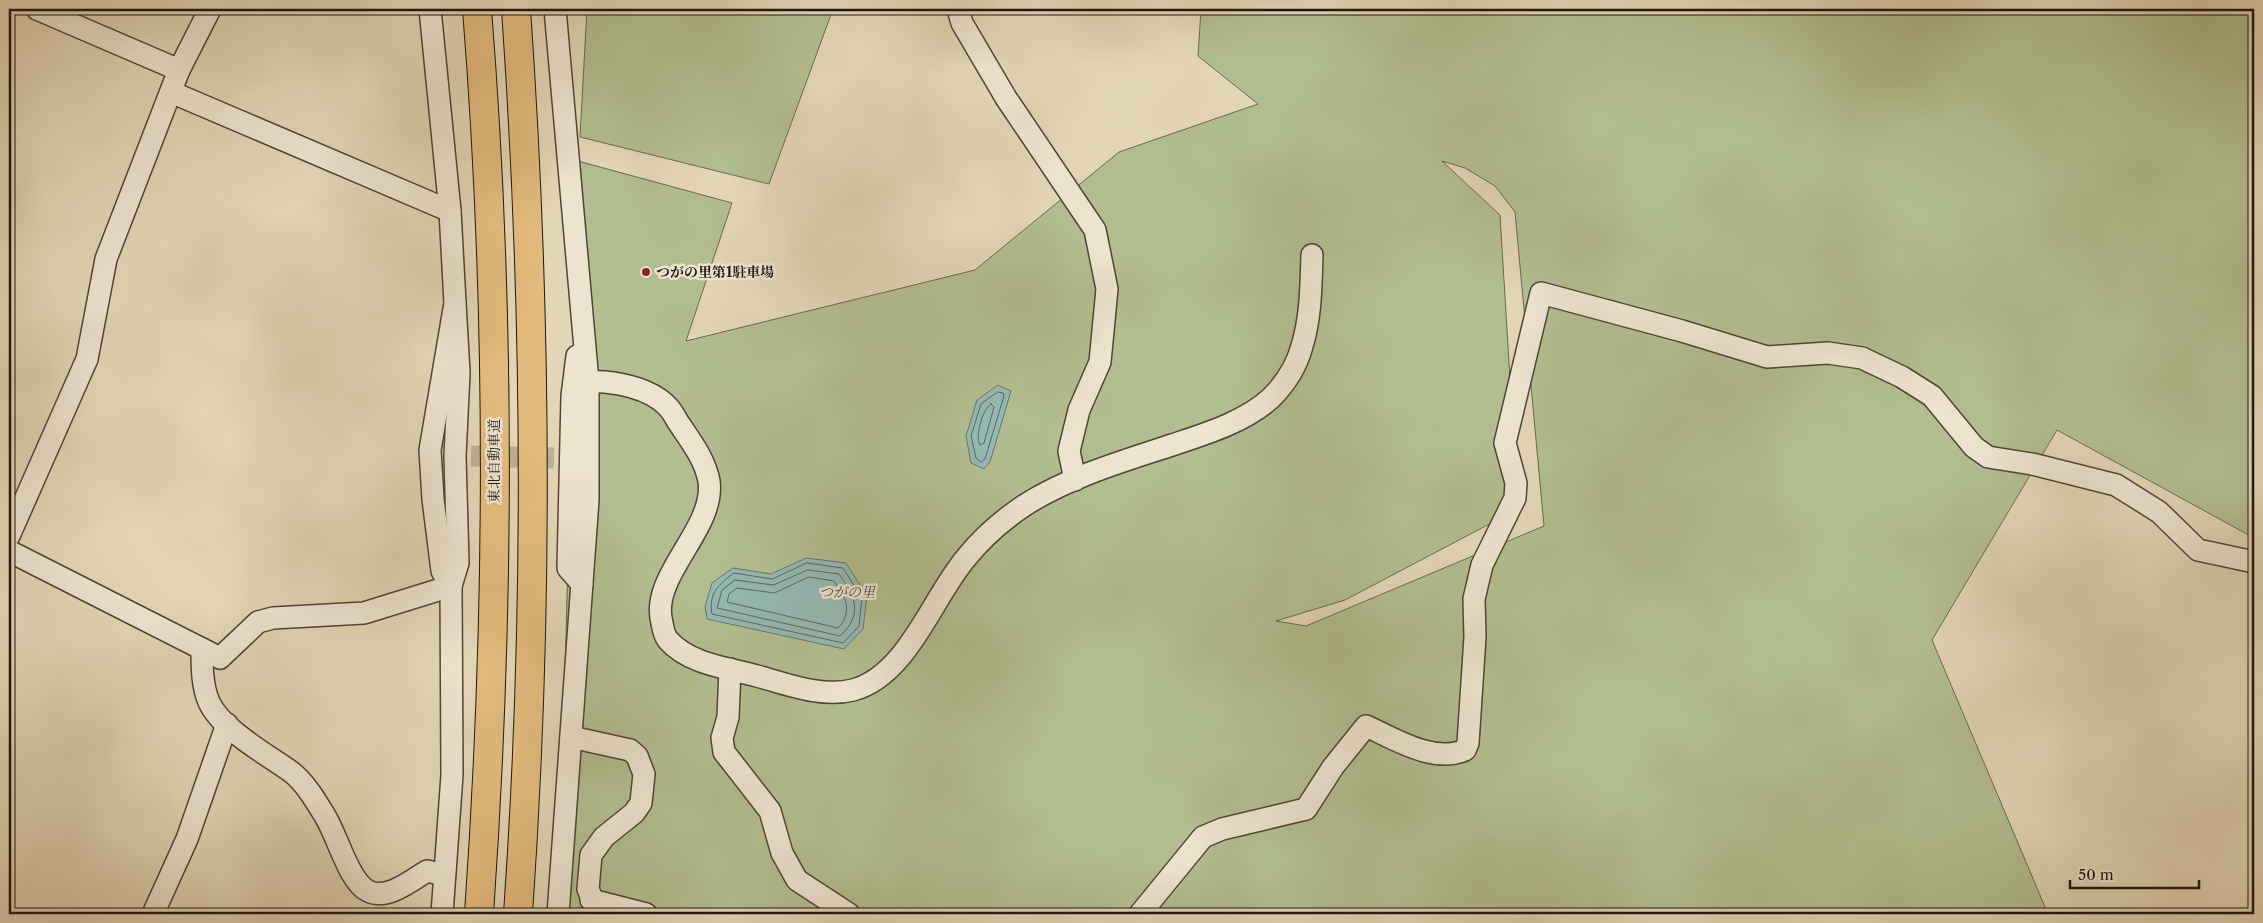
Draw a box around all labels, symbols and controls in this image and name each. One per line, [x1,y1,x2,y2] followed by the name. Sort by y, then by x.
[656,263,774,281] place label: つがの里第1駐車場
[640,266,652,278] marker: つがの里第1駐車場
[485,419,503,503] street label: 東北自動車道
[819,583,876,601] park label: つがの里
[2070,858,2199,890] scale bar
[2078,865,2114,884] text: 50 m

